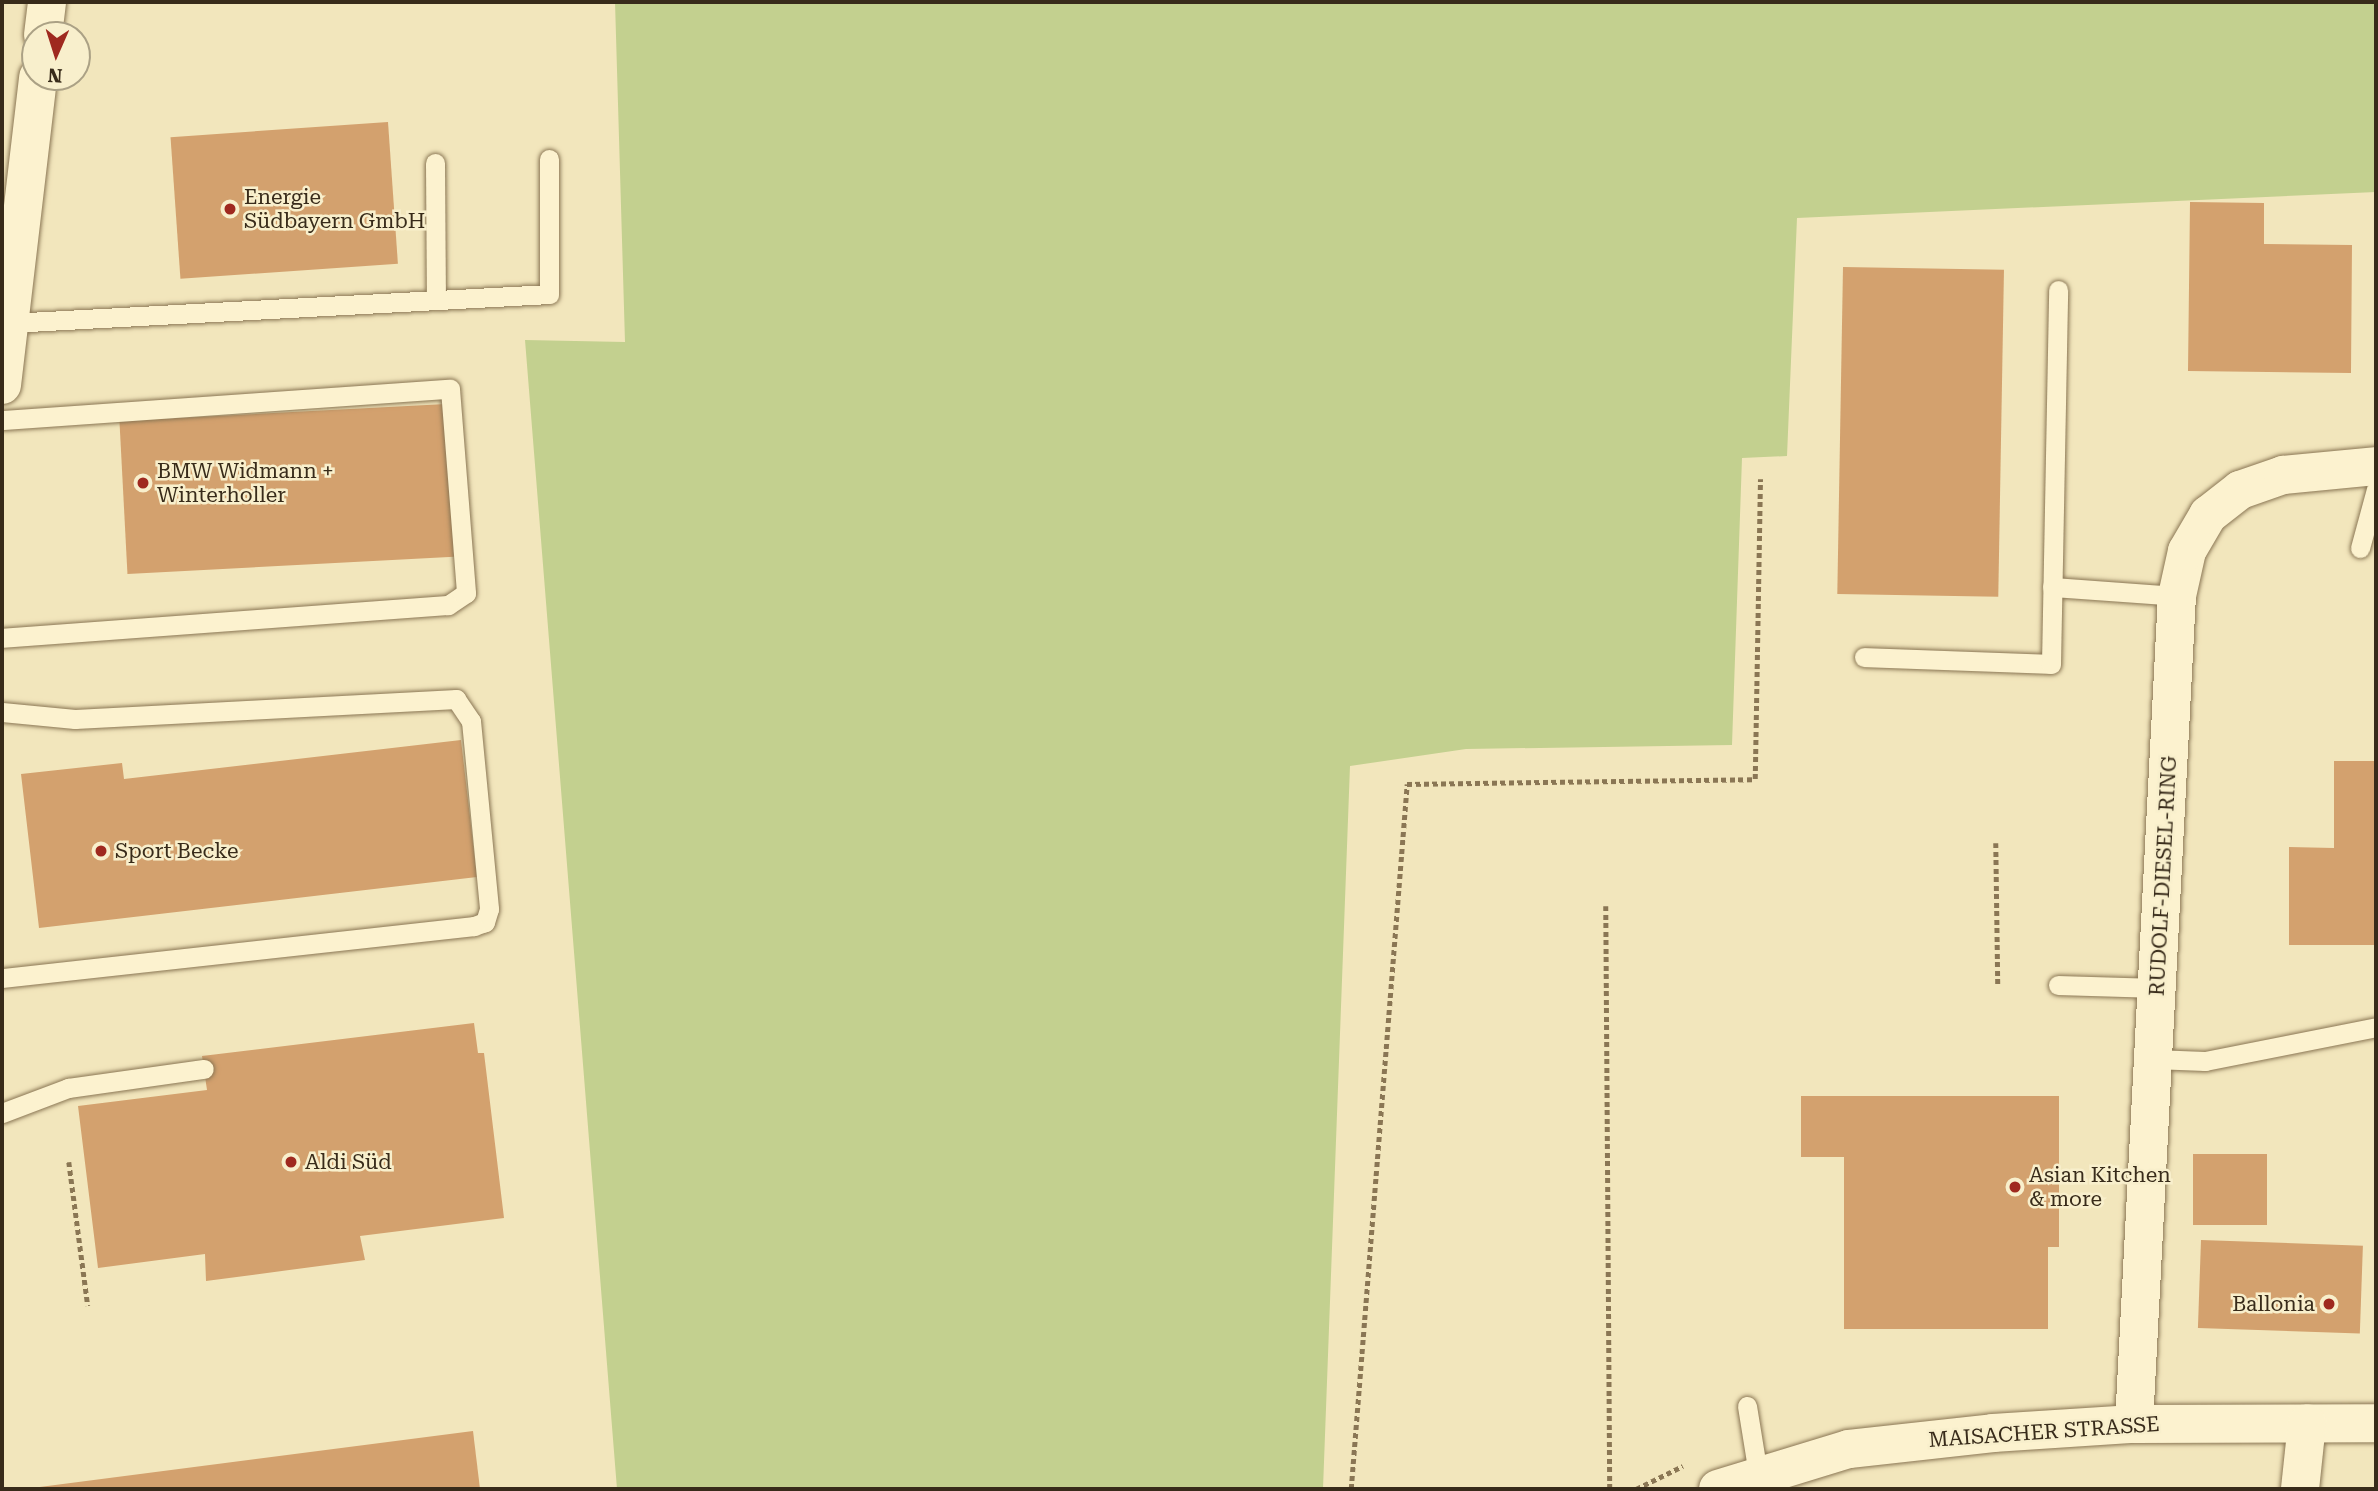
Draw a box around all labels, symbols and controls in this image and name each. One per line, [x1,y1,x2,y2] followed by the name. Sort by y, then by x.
[21,21,91,91] north arrow
[47,64,63,87] text: N
[244,184,425,234] place label: Energie Südbayern GmbH
[222,201,238,217] marker: Energie Südbayern GmbH
[157,458,334,508] place label: BMW Widmann + Winterholler
[135,475,151,491] marker: BMW Widmann + Winterholler
[2144,755,2182,997] street label: RUDOLF-DIESEL-RING
[115,838,239,864] place label: Sport Becke
[93,843,109,859] marker: Sport Becke
[305,1149,392,1175] place label: Aldi Süd
[283,1154,299,1170] marker: Aldi Süd
[2029,1162,2171,1212] place label: Asian Kitchen & more
[2007,1179,2023,1195] marker: Asian Kitchen & more
[2232,1291,2315,1317] place label: Ballonia
[2321,1296,2337,1312] marker: Ballonia
[1928,1411,2160,1453] street label: MAISACHER STRASSE

